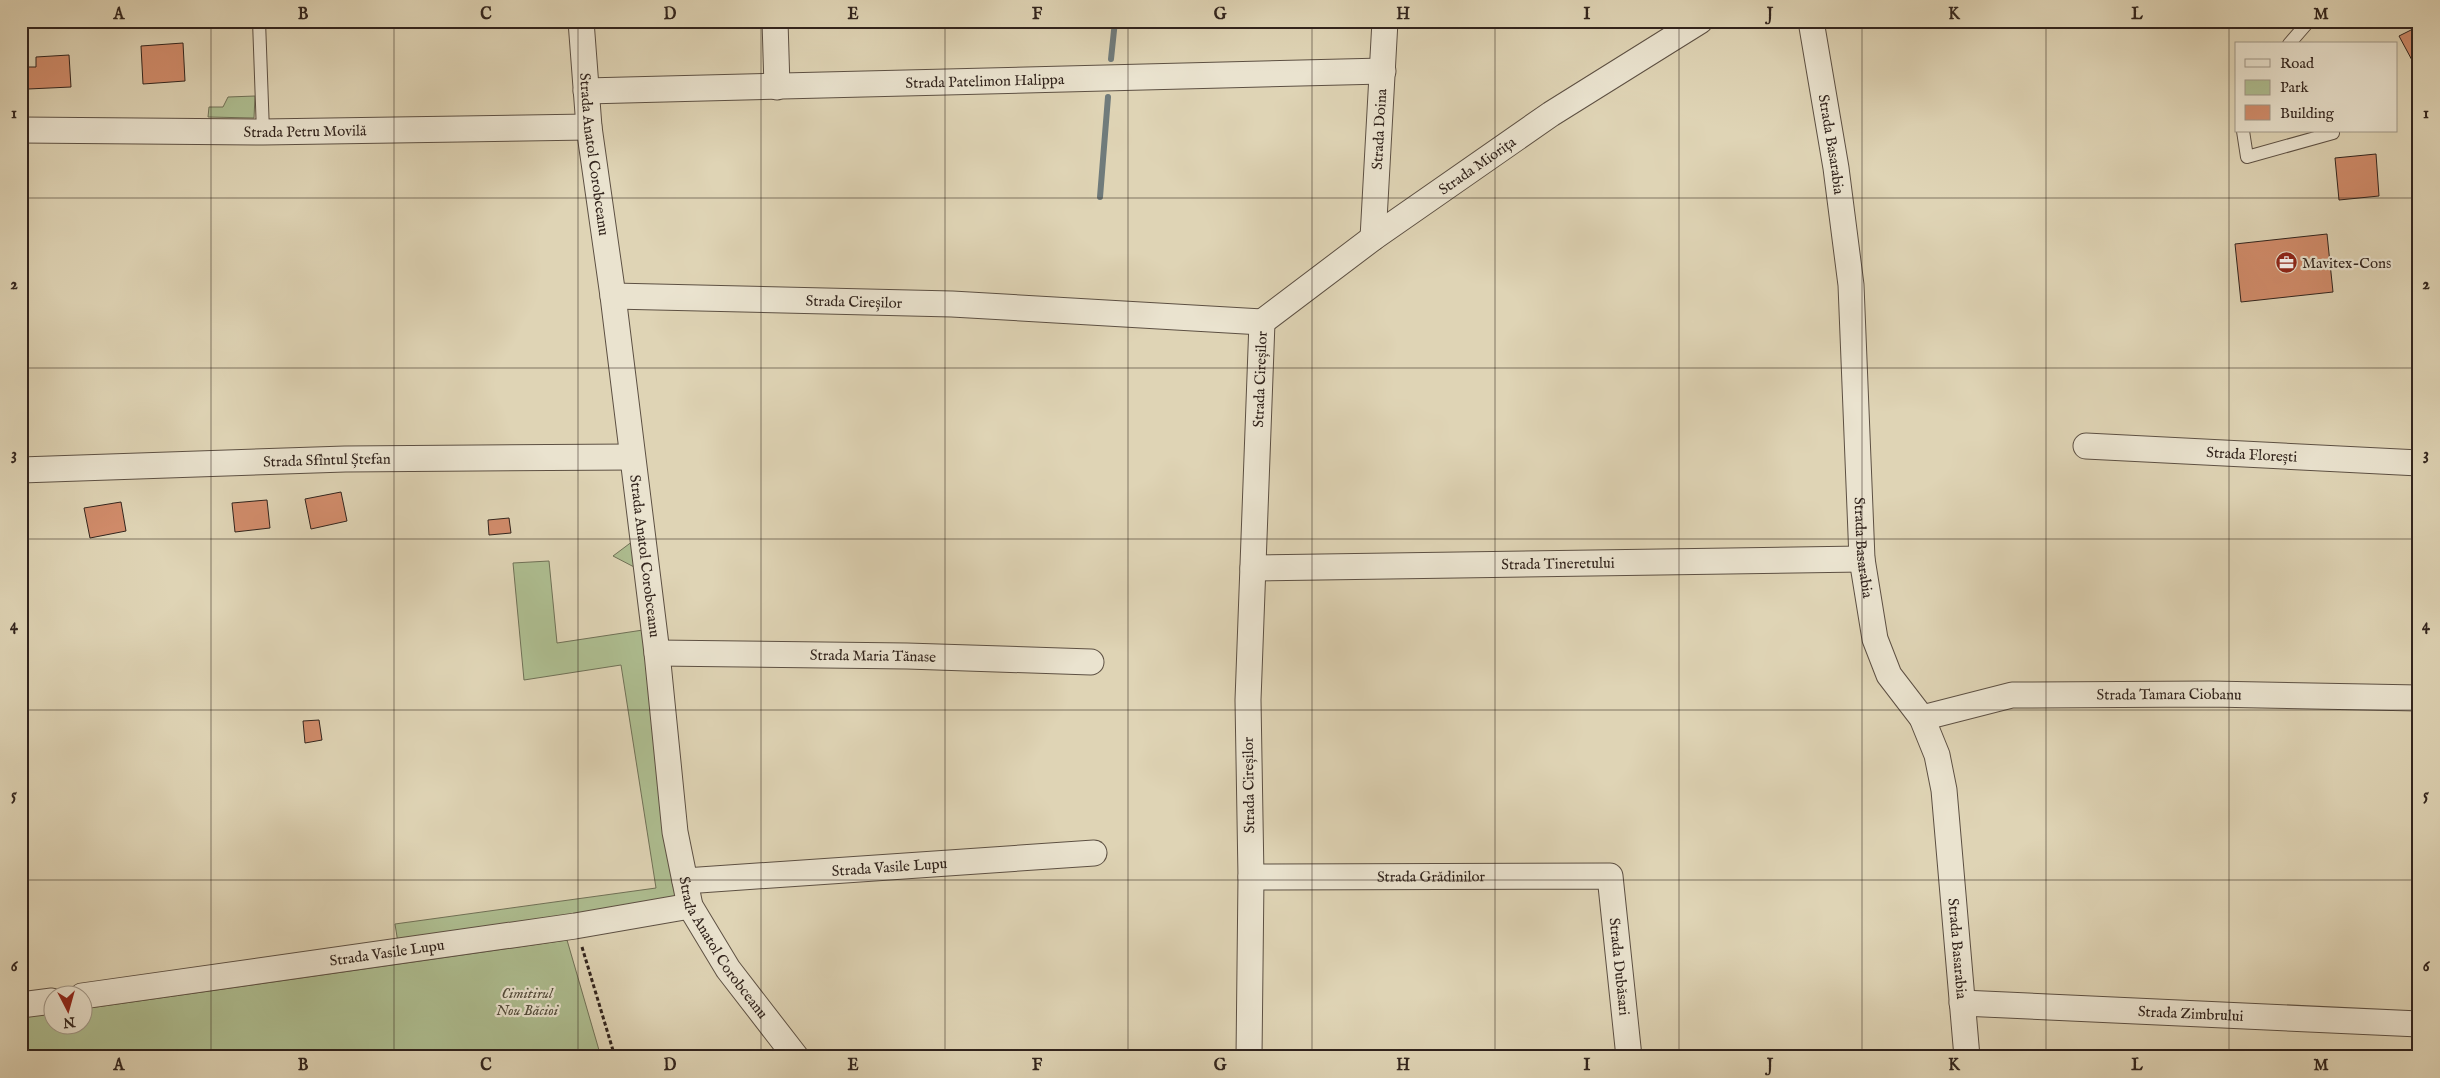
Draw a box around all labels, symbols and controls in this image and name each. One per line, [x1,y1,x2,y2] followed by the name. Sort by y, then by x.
[113,5,126,25] text: A
[298,5,309,25] text: B
[480,5,492,25] text: C
[664,5,677,25] text: D
[847,5,859,25] text: E
[1032,5,1043,25] text: F
[1214,5,1227,25] text: G
[1396,5,1410,25] text: H
[1584,5,1591,25] text: I
[1765,5,1774,25] text: J
[1948,5,1961,25] text: K
[2131,5,2143,25] text: L
[2313,5,2329,25] text: M
[2235,42,2398,132] legend
[2280,54,2315,73] text: Road
[905,69,1065,92] street label: Strada Patelimon Halippa
[575,72,614,237] street label: Strada Anatol Corobceanu
[2280,78,2310,97] text: Park
[1367,88,1391,170] street label: Strada Doina
[1814,93,1849,196] street label: Strada Basarabia
[11,104,17,124] text: 1
[2280,104,2335,123] text: Building
[2423,104,2429,124] text: 1
[243,121,367,142] street label: Strada Petru Movilă
[1435,132,1520,199] street label: Strada Miorița
[2274,251,2298,275] office icon: Mavitex-Cons
[2302,254,2391,273] place label: Mavitex-Cons
[10,275,18,295] text: 2
[2422,275,2430,295] text: 2
[805,291,903,312] street label: Strada Cireșilor
[1249,330,1271,428] street label: Strada Cireșilor
[2206,443,2298,466] street label: Strada Florești
[11,445,17,465] text: 3
[2423,445,2429,465] text: 3
[263,449,391,471] street label: Strada Sfîntul Ștefan
[626,474,665,639] street label: Strada Anatol Corobceanu
[1850,497,1878,600] street label: Strada Basarabia
[1501,553,1615,574] street label: Strada Tineretului
[10,616,19,636] text: 4
[2422,616,2431,636] text: 4
[810,645,937,666] street label: Strada Maria Tănase
[2096,684,2242,704] street label: Strada Tamara Ciobanu
[1239,736,1259,833] street label: Strada Cireșilor
[11,786,17,806] text: 5
[2423,786,2429,806] text: 5
[831,854,948,880] street label: Strada Vasile Lupu
[1377,867,1486,886] street label: Strada Grădinilor
[675,875,772,1023] street label: Strada Anatol Corobceanu
[1944,897,1972,1000] street label: Strada Basarabia
[1605,917,1634,1016] street label: Strada Dubăsari
[328,935,446,970] street label: Strada Vasile Lupu
[11,957,19,977] text: 6
[2423,957,2431,977] text: 6
[496,984,560,1020] park label: Cimitirul Nou Băcioi
[42,986,92,1036] north arrow
[2137,1002,2244,1025] street label: Strada Zimbrului
[62,1012,77,1032] text: N
[113,1056,126,1076] text: A
[298,1056,309,1076] text: B
[480,1056,492,1076] text: C
[664,1056,677,1076] text: D
[847,1056,859,1076] text: E
[1032,1056,1043,1076] text: F
[1214,1056,1227,1076] text: G
[1396,1056,1410,1076] text: H
[1584,1056,1591,1076] text: I
[1765,1056,1774,1076] text: J
[1948,1056,1961,1076] text: K
[2131,1056,2143,1076] text: L
[2313,1056,2329,1076] text: M

